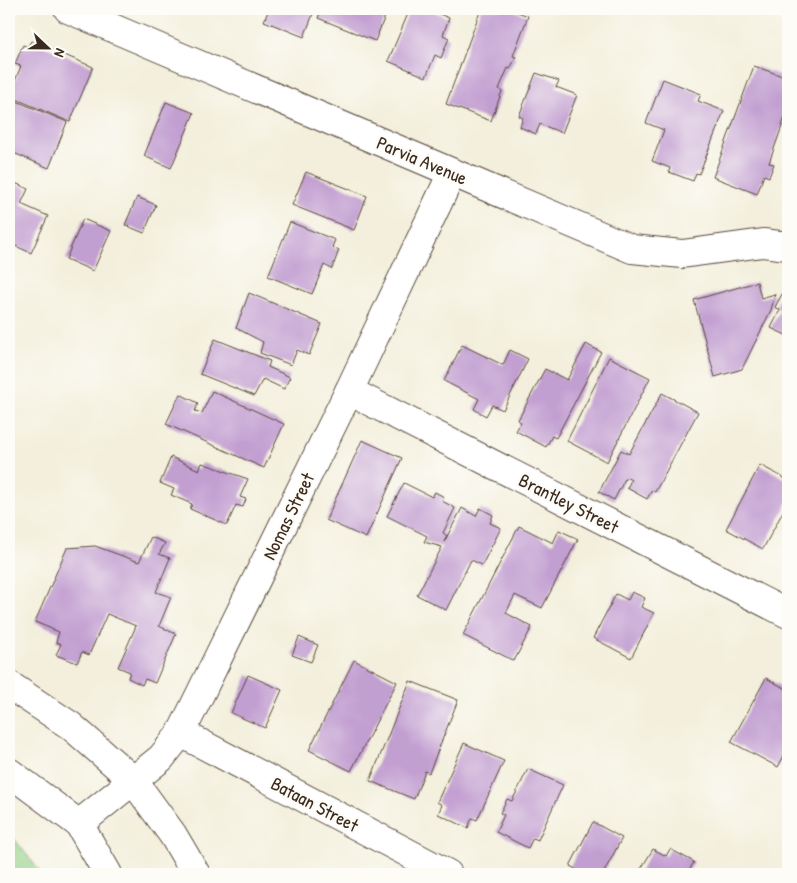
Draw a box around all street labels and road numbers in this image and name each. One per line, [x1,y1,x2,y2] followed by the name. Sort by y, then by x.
[373,129,472,191] street label: Parvia Avenue
[515,467,624,539] street label: Brantley Street
[256,468,320,564] street label: Nomas Street
[267,770,364,838] street label: Bataan Street

